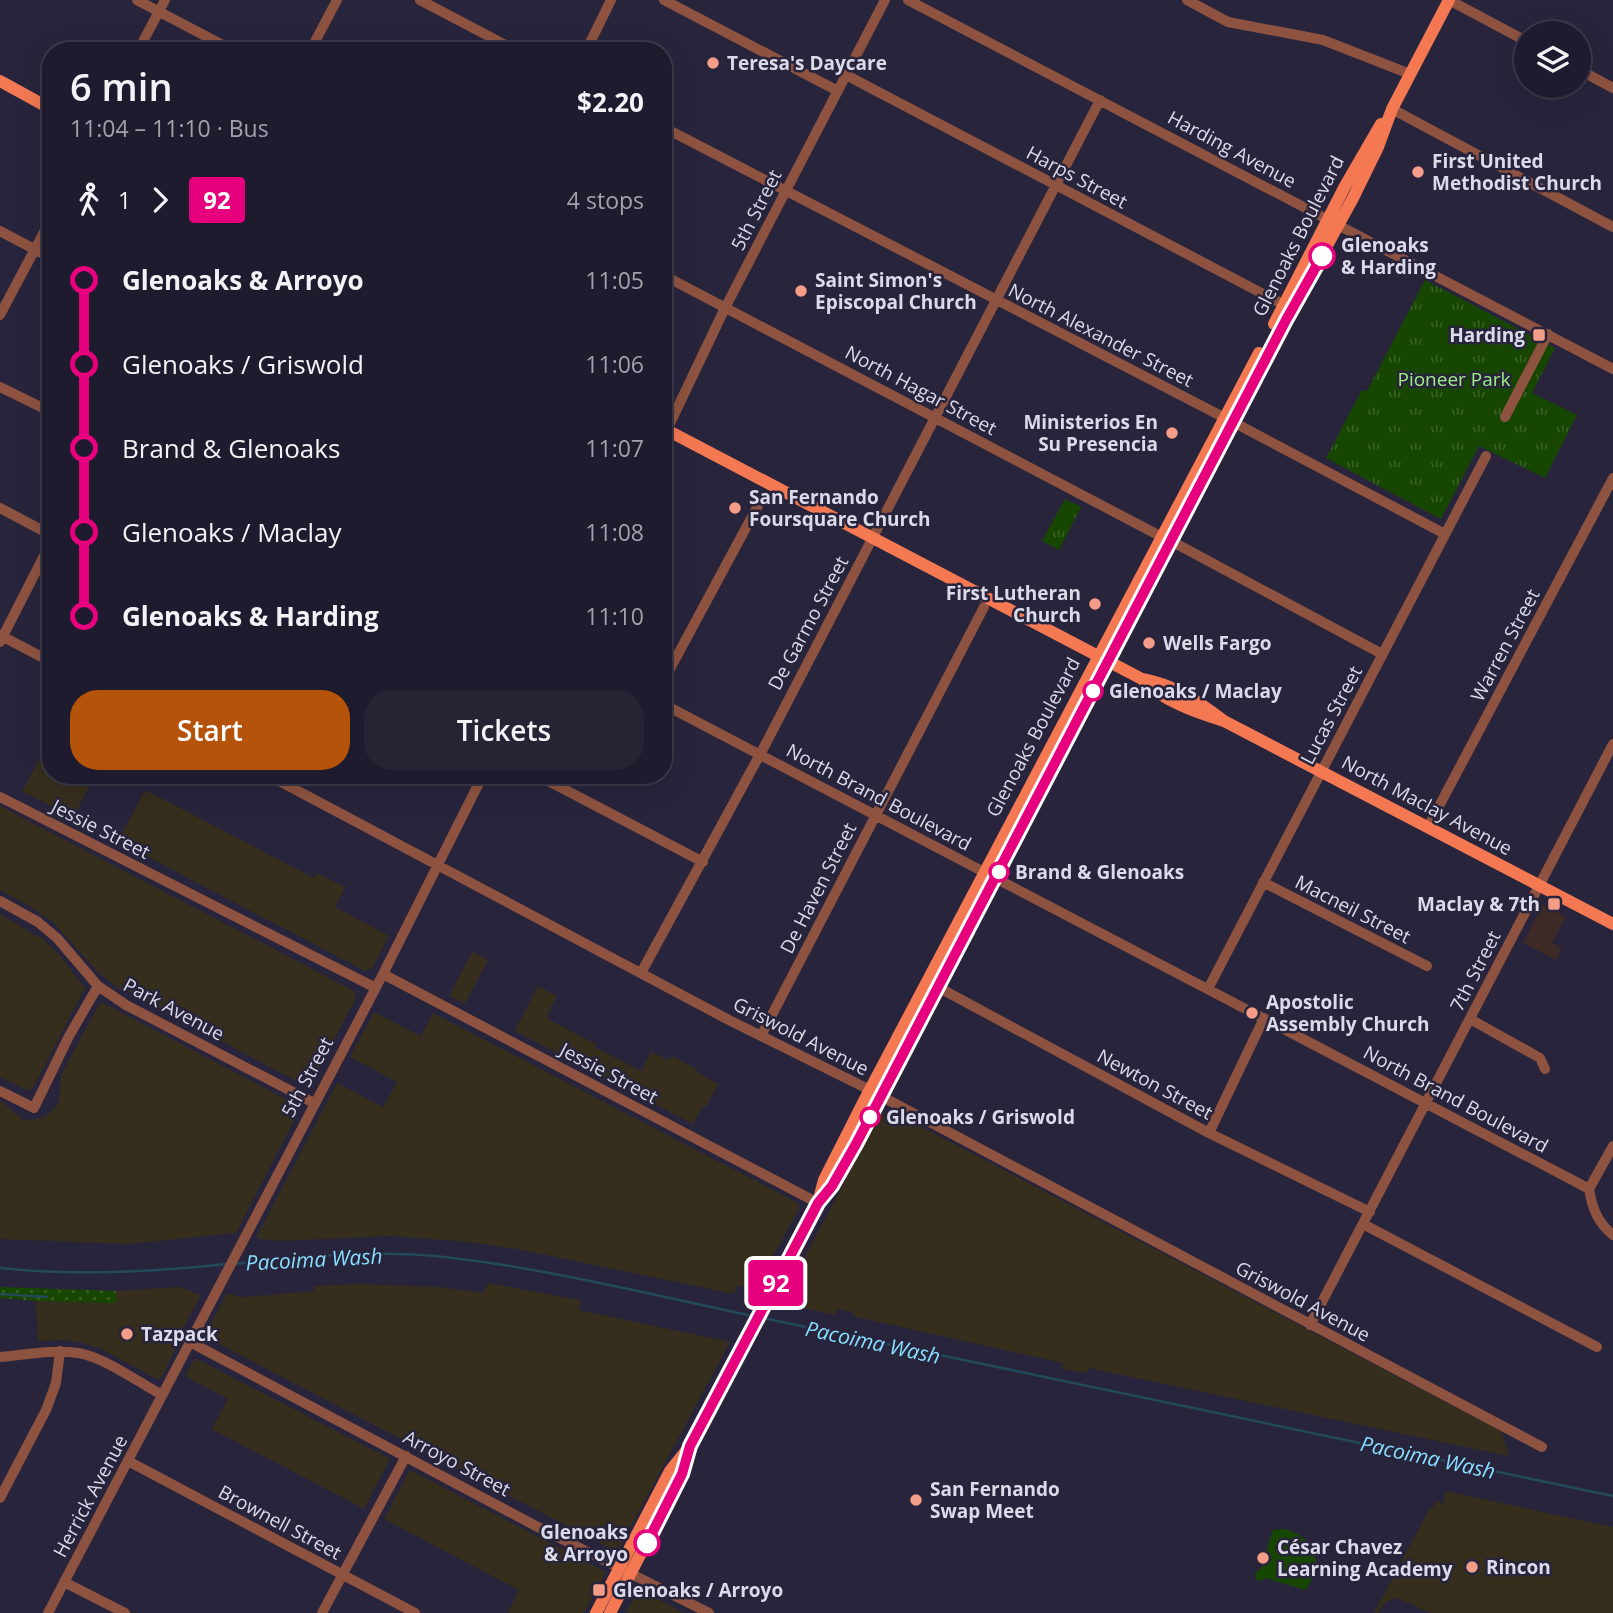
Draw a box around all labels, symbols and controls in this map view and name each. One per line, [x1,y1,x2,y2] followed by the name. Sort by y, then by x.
[1514,21,1591,98] map controls
[1514,21,1591,98] button: layers
[727,50,887,76] place label: Teresa's Daycare
[705,55,721,71] marker: Teresa's Daycare
[70,60,173,112] text: 6 min
[577,84,644,120] text: $2.20
[1163,104,1301,194] street label: Harding Avenue
[70,112,269,144] text: 11:04 – 11:10 · Bus
[1022,139,1132,215] street label: Harps Street
[1432,148,1602,196] place label: First United Methodist Church
[1246,151,1350,321] street label: Glenoaks Boulevard
[1410,164,1426,180] marker: First United Methodist Church
[725,165,787,255] street label: 5th Street
[70,181,108,219] icon: walk
[141,181,179,219] icon: forward
[203,183,231,216] text: 92
[118,184,131,216] text: 1
[567,184,644,216] text: 4 stops
[1341,232,1436,280] place label: Glenoaks & Harding
[1309,243,1335,269] marker: Glenoaks & Harding
[122,262,364,298] text: Glenoaks & Arroyo
[585,264,644,296] text: 11:05
[815,267,977,315] place label: Saint Simon's Episcopal Church
[1004,277,1198,393] street label: North Alexander Street
[793,283,809,299] marker: Saint Simon's Episcopal Church
[1449,322,1525,348] place label: Harding
[1531,327,1547,343] marker: Harding
[841,339,1001,441] street label: North Hagar Street
[122,346,364,382] text: Glenoaks / Griswold
[585,348,644,380] text: 11:06
[1397,366,1511,392] park label: Pioneer Park
[1023,409,1158,457] place label: Ministerios En Su Presencia
[1164,425,1180,441] marker: Ministerios En Su Presencia
[122,430,340,466] text: Brand & Glenoaks
[585,432,644,464] text: 11:07
[749,484,931,532] place label: San Fernando Foursquare Church
[727,500,743,516] marker: San Fernando Foursquare Church
[122,514,342,550] text: Glenoaks / Maclay
[585,516,644,548] text: 11:08
[762,551,854,695] street label: De Garmo Street
[946,580,1081,628] place label: First Lutheran Church
[1464,584,1546,706] street label: Warren Street
[1087,596,1103,612] marker: First Lutheran Church
[122,598,379,634] text: Glenoaks & Harding
[585,600,644,632] text: 11:10
[1163,630,1272,656] place label: Wells Fargo
[1141,635,1157,651] marker: Wells Fargo
[980,653,1086,821] street label: Glenoaks Boulevard
[1294,661,1368,769] street label: Lucas Street
[1109,678,1282,704] place label: Glenoaks / Maclay
[1083,681,1103,701] marker: Glenoaks / Maclay
[70,690,350,770] button: Start
[364,690,644,770] button: Tickets
[782,737,976,857] street label: North Brand Boulevard
[1337,749,1517,861] street label: North Maclay Avenue
[45,792,155,865] street label: Jessie Street
[774,818,862,958] street label: De Haven Street
[1015,859,1184,885] place label: Brand & Glenoaks
[989,862,1009,882] marker: Brand & Glenoaks
[1291,869,1416,949] street label: Macneil Street
[1417,891,1540,917] place label: Maclay & 7th
[1546,896,1562,912] marker: Maclay & 7th
[1444,926,1506,1016] street label: 7th Street
[119,972,229,1046] street label: Park Avenue
[1266,989,1429,1037] place label: Apostolic Assembly Church
[729,991,873,1081] street label: Griswold Avenue
[1244,1005,1260,1021] marker: Apostolic Assembly Church
[275,1032,339,1122] street label: 5th Street
[554,1035,663,1110] street label: Jessie Street
[1359,1039,1553,1159] street label: North Brand Boulevard
[1093,1043,1218,1126] street label: Newton Street
[886,1104,1075,1130] place label: Glenoaks / Griswold
[860,1107,880,1127] marker: Glenoaks / Griswold
[245,1241,383,1277] water label: Pacoima Wash
[1231,1255,1375,1347] street label: Griswold Avenue
[744,1260,808,1306] line badge: 92
[762,1266,790,1299] text: 92
[803,1314,943,1370] water label: Pacoima Wash
[141,1321,218,1347] place label: Tazpack
[119,1326,135,1342] marker: Tazpack
[399,1424,515,1502] street label: Arroyo Street
[1358,1429,1498,1485] water label: Pacoima Wash
[47,1430,133,1562] street label: Herrick Avenue
[930,1476,1060,1524] place label: San Fernando Swap Meet
[214,1479,346,1566] street label: Brownell Street
[908,1492,924,1508] marker: San Fernando Swap Meet
[540,1519,628,1567] place label: Glenoaks & Arroyo
[634,1530,660,1556] marker: Glenoaks & Arroyo
[1277,1534,1453,1582] place label: César Chavez Learning Academy
[1255,1550,1271,1566] marker: César Chavez Learning Academy
[1486,1554,1551,1580] place label: Rincon
[1464,1559,1480,1575] marker: Rincon
[613,1577,783,1603] place label: Glenoaks / Arroyo
[591,1582,607,1598] marker: Glenoaks / Arroyo

